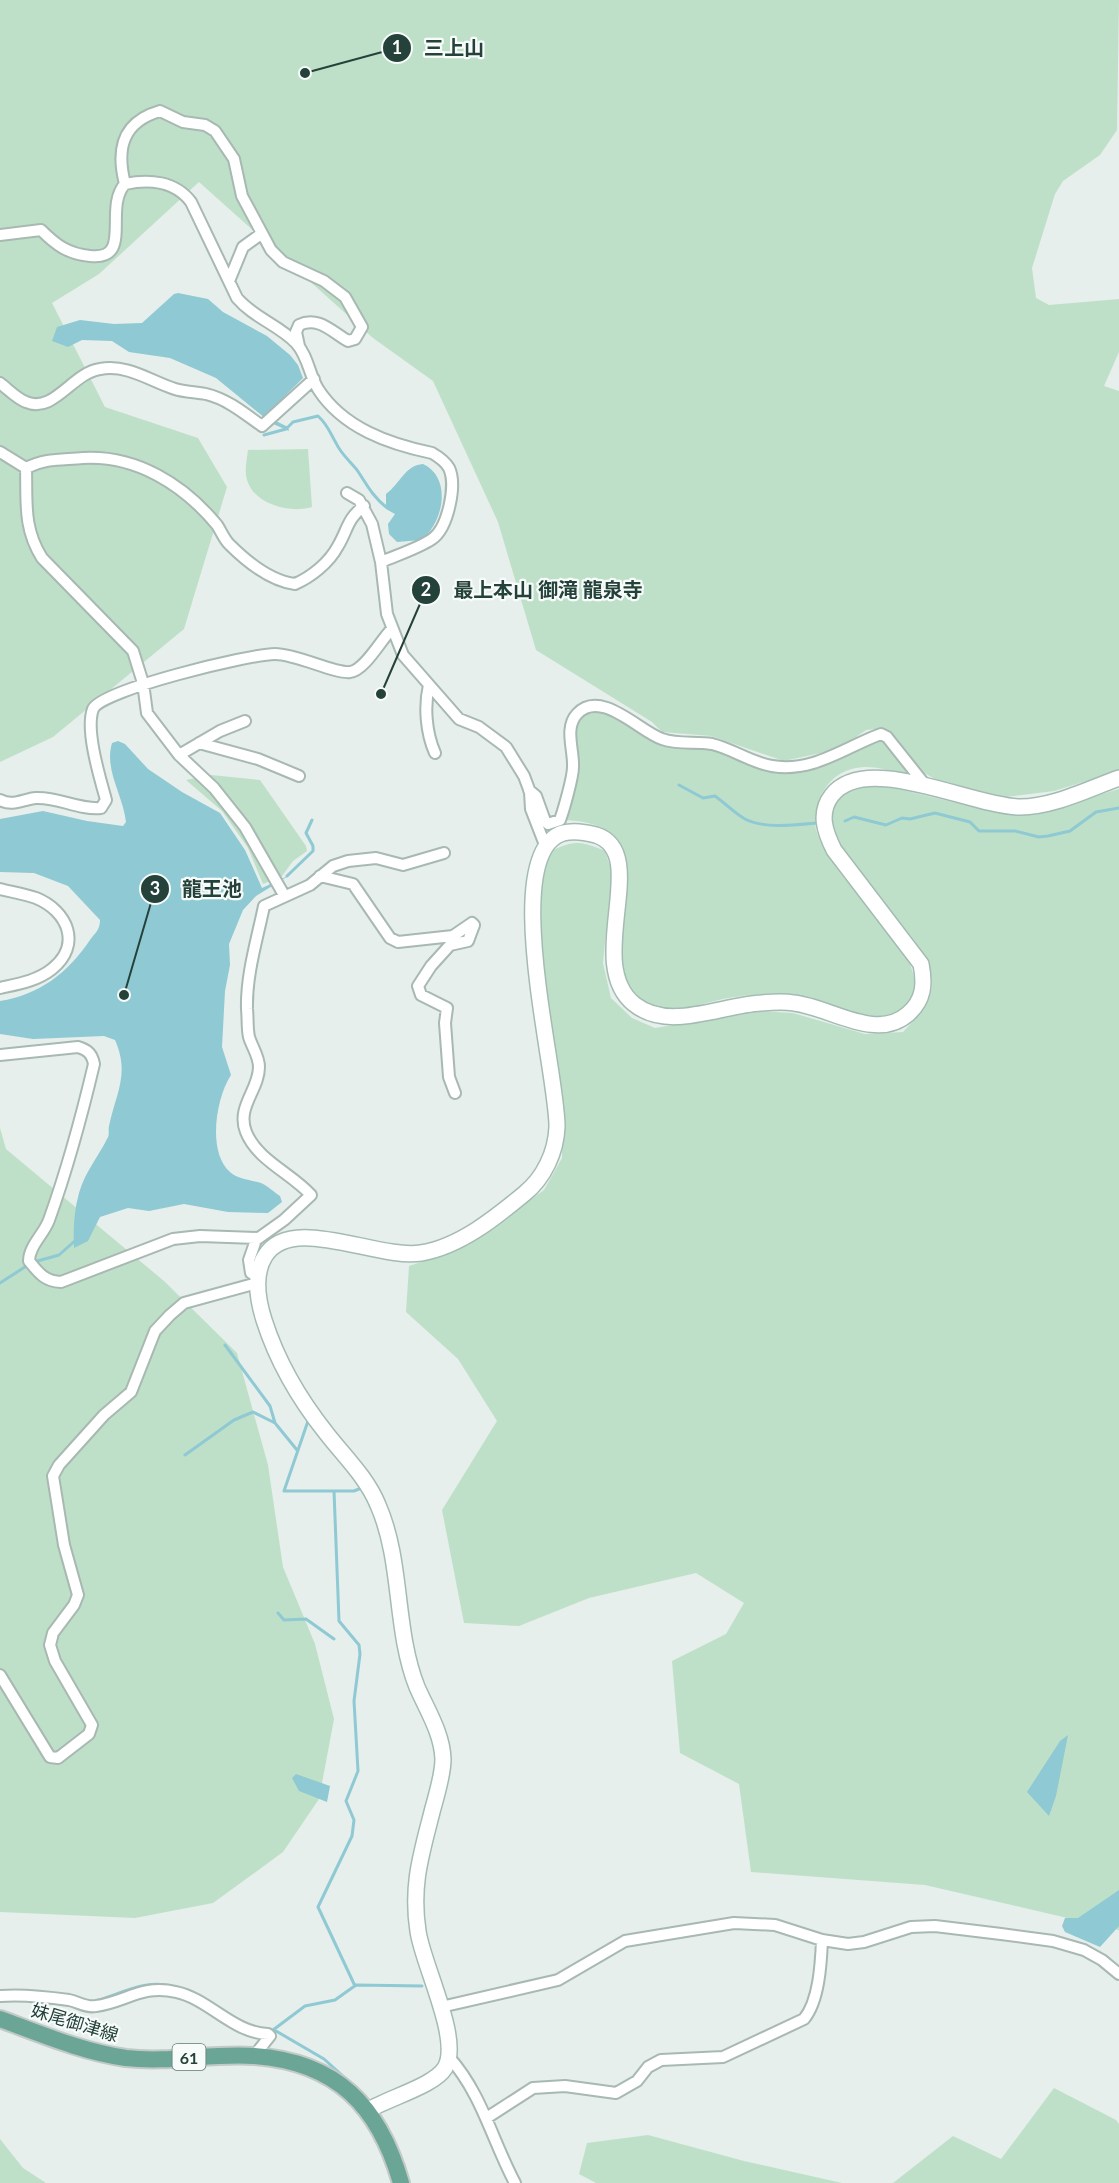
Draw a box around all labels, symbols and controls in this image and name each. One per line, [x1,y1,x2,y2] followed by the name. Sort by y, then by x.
[382,29,496,67] callout: 三上山
[424,35,484,59] text: 三上山
[392,36,402,58] text: 1
[411,571,654,609] callout: 最上本山 御滝 龍泉寺
[453,577,643,601] text: 最上本山 御滝 龍泉寺
[421,578,431,600] text: 2
[140,870,254,908] callout: 龍王池
[182,876,242,900] text: 龍王池
[150,877,160,899] text: 3
[29,1998,121,2046] street label: 妹尾御津線
[172,2044,206,2070] road number: 61

